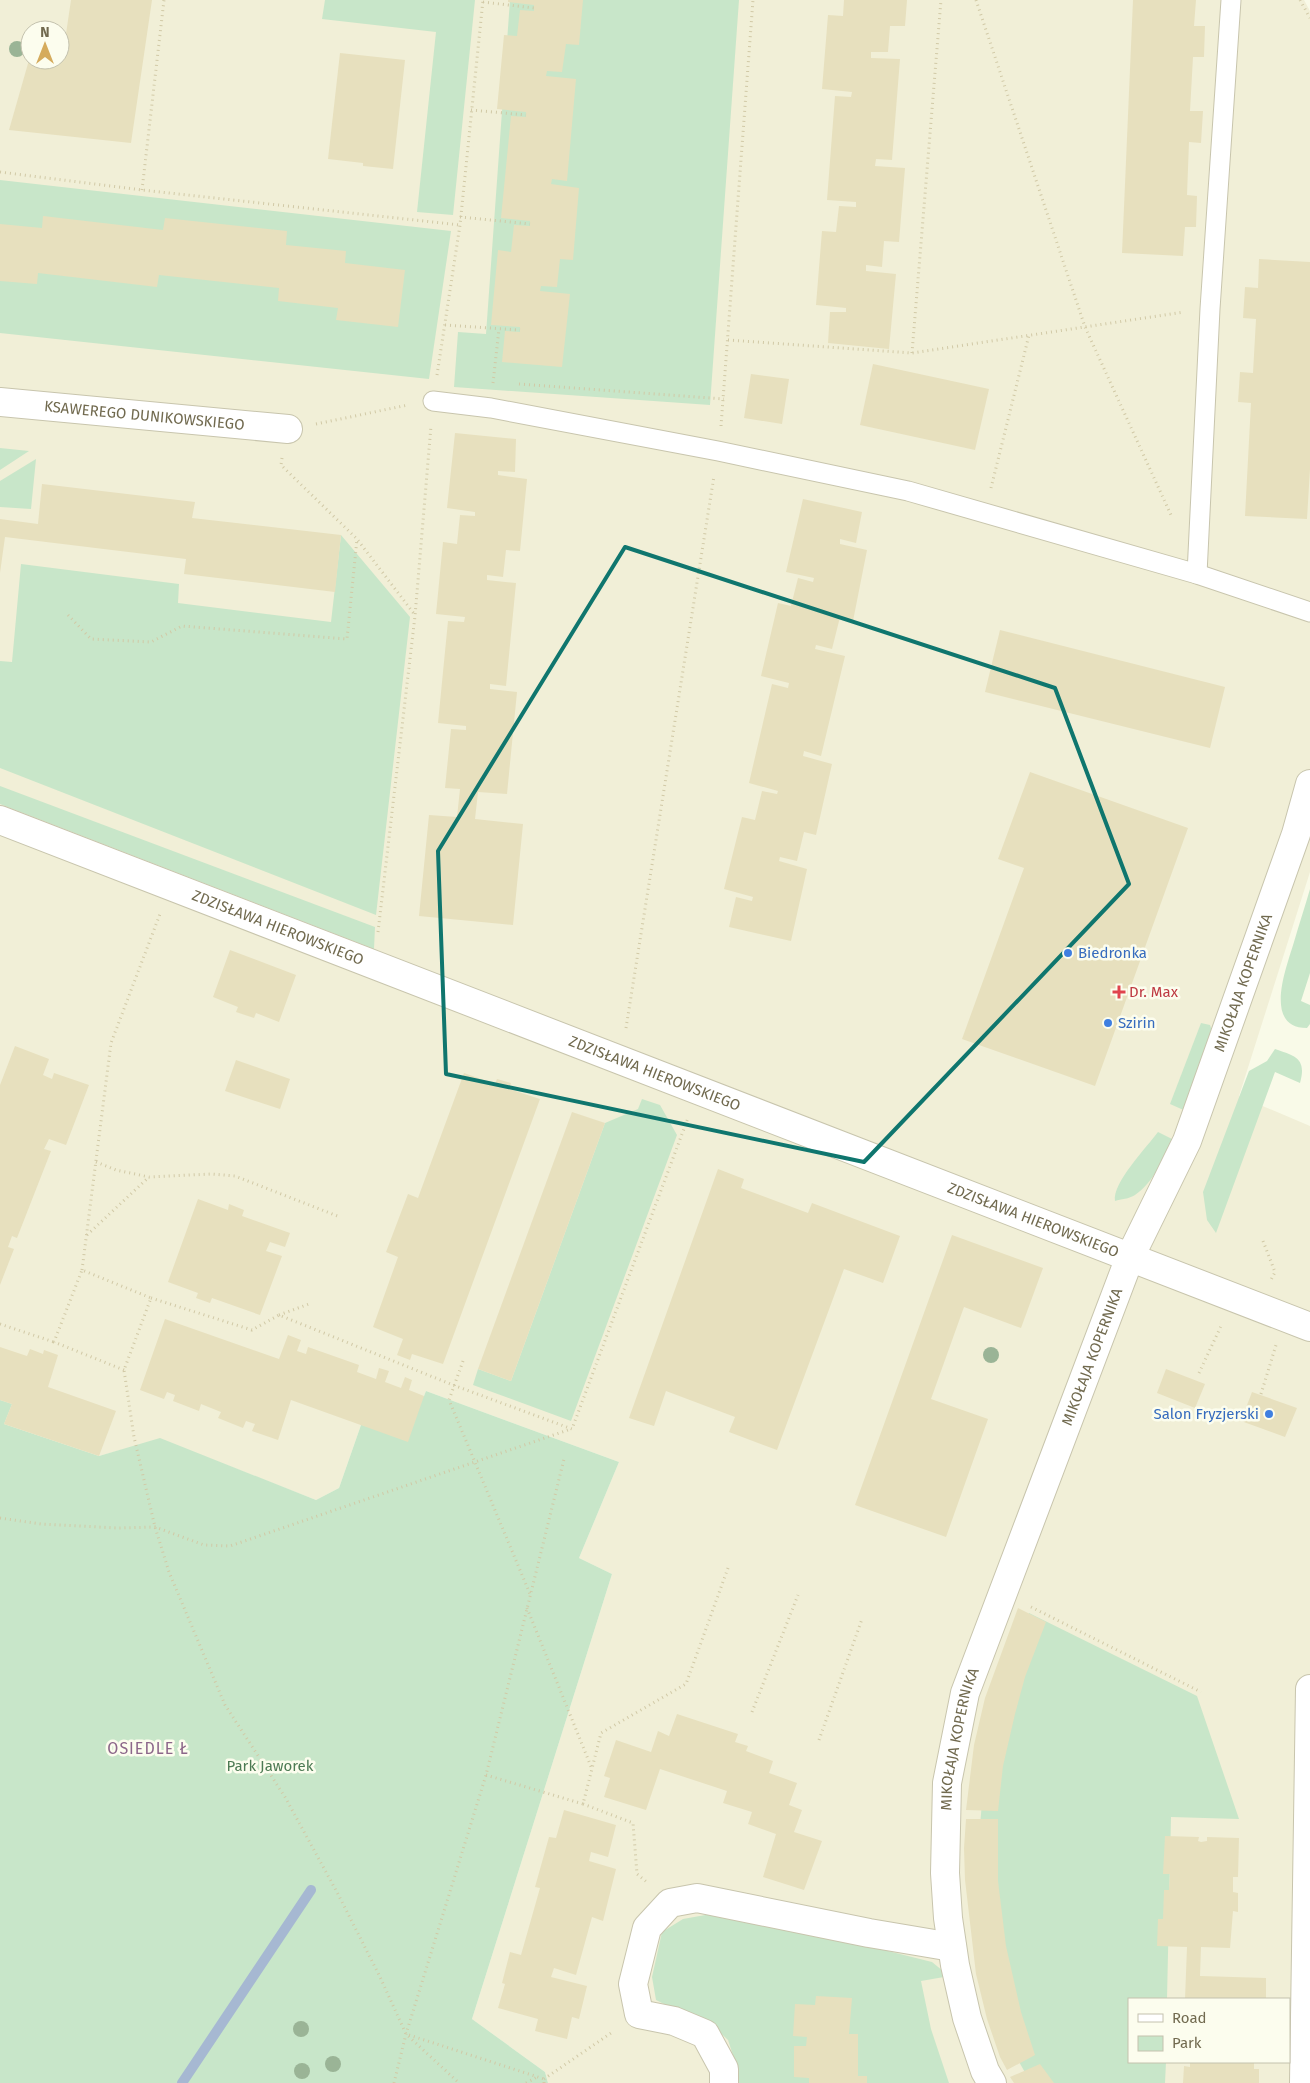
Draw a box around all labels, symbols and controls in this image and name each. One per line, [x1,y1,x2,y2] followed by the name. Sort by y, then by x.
[20,20,70,70] north arrow
[40,24,50,41] text: N
[43,397,245,434] street label: KSAWEREGO DUNIKOWSKIEGO
[190,886,366,969] street label: ZDZISŁAWA HIEROWSKIEGO
[1210,911,1276,1054] street label: MIKOŁAJA KOPERNIKA
[1078,944,1147,962] place label: Biedronka
[1062,947,1074,959] marker: Biedronka
[1129,983,1179,1001] place label: Dr. Max
[1113,986,1125,998] marker: Dr. Max
[1118,1014,1156,1032] place label: Szirin
[1102,1017,1114,1029] marker: Szirin
[566,1032,743,1115] street label: ZDZISŁAWA HIEROWSKIEGO
[945,1179,1122,1261] street label: ZDZISŁAWA HIEROWSKIEGO
[1058,1285,1127,1428] street label: MIKOŁAJA KOPERNIKA
[1154,1405,1259,1423] place label: Salon Fryzjerski
[1263,1408,1275,1420] marker: Salon Fryzjerski
[937,1665,983,1811] street label: MIKOŁAJA KOPERNIKA
[107,1739,189,1758] district label: OSIEDLE Ł
[227,1757,314,1775] park label: Park Jaworek
[1128,1998,1290,2063] legend
[1172,2009,1207,2027] text: Road
[1172,2034,1202,2052] text: Park

